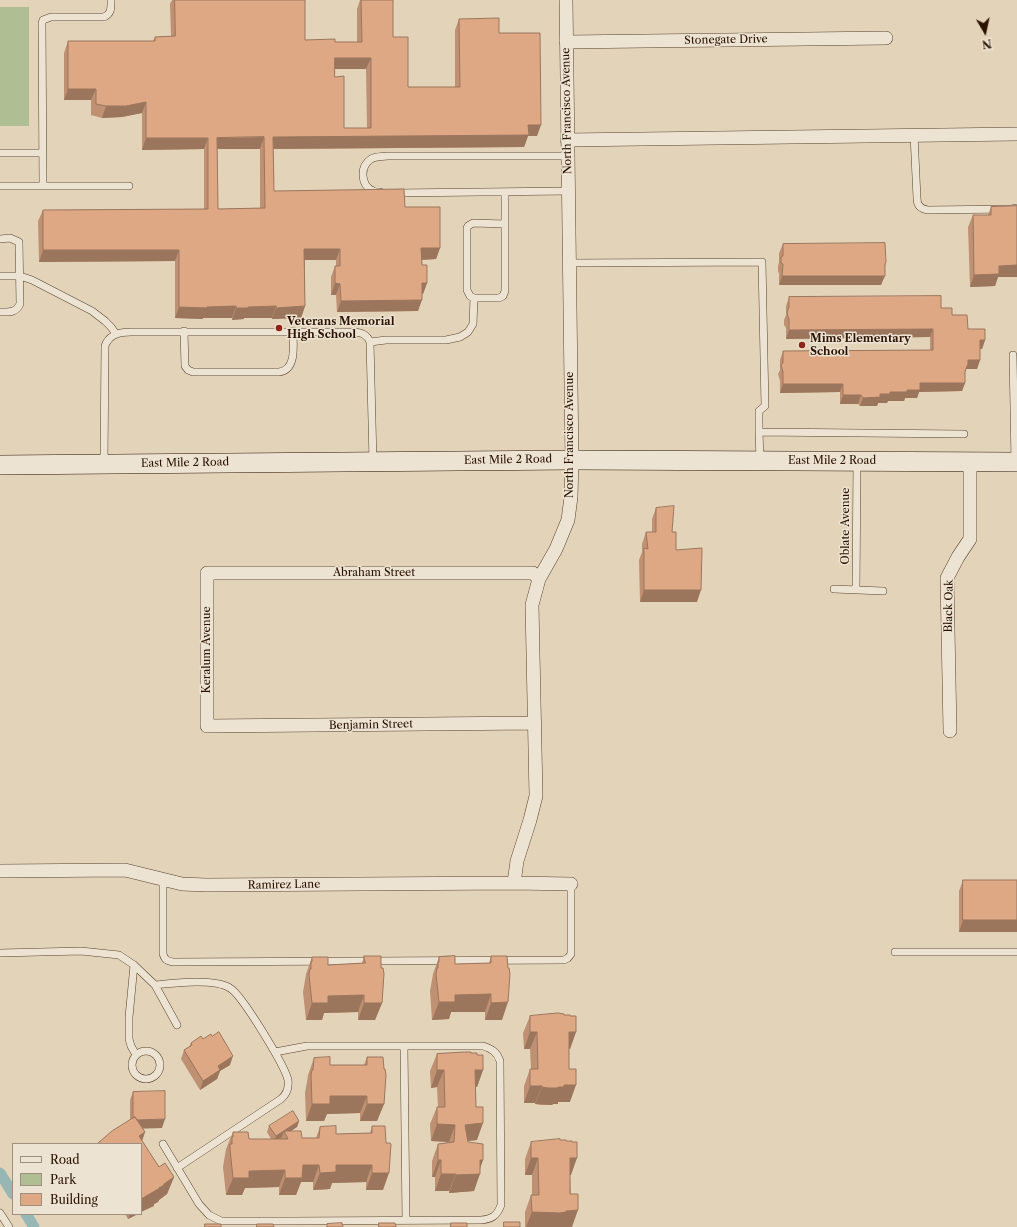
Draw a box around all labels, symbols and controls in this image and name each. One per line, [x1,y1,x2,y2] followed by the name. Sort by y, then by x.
[965,12,1005,52] north arrow
[684,33,768,47] street label: Stonegate Drive
[981,36,993,52] text: N
[559,48,575,174] street label: North Francisco Avenue
[287,315,395,341] place label: Veterans Memorial High School
[274,323,284,333] marker: Veterans Memorial High School
[810,332,911,358] place label: Mims Elementary School
[797,340,807,350] marker: Mims Elementary School
[563,372,577,498] street label: North Francisco Avenue
[464,453,552,467] street label: East Mile 2 Road
[788,454,876,468] street label: East Mile 2 Road
[141,456,229,470] street label: East Mile 2 Road
[839,488,853,564] street label: Oblate Avenue
[333,566,415,580] street label: Abraham Street
[942,579,956,633] street label: Black Oak
[200,606,214,694] street label: Keralum Avenue
[329,718,413,732] street label: Benjamin Street
[248,878,320,892] street label: Ramirez Lane
[12,1143,142,1215] legend
[50,1152,80,1167] text: Road
[50,1172,76,1187] text: Park
[50,1192,98,1207] text: Building

